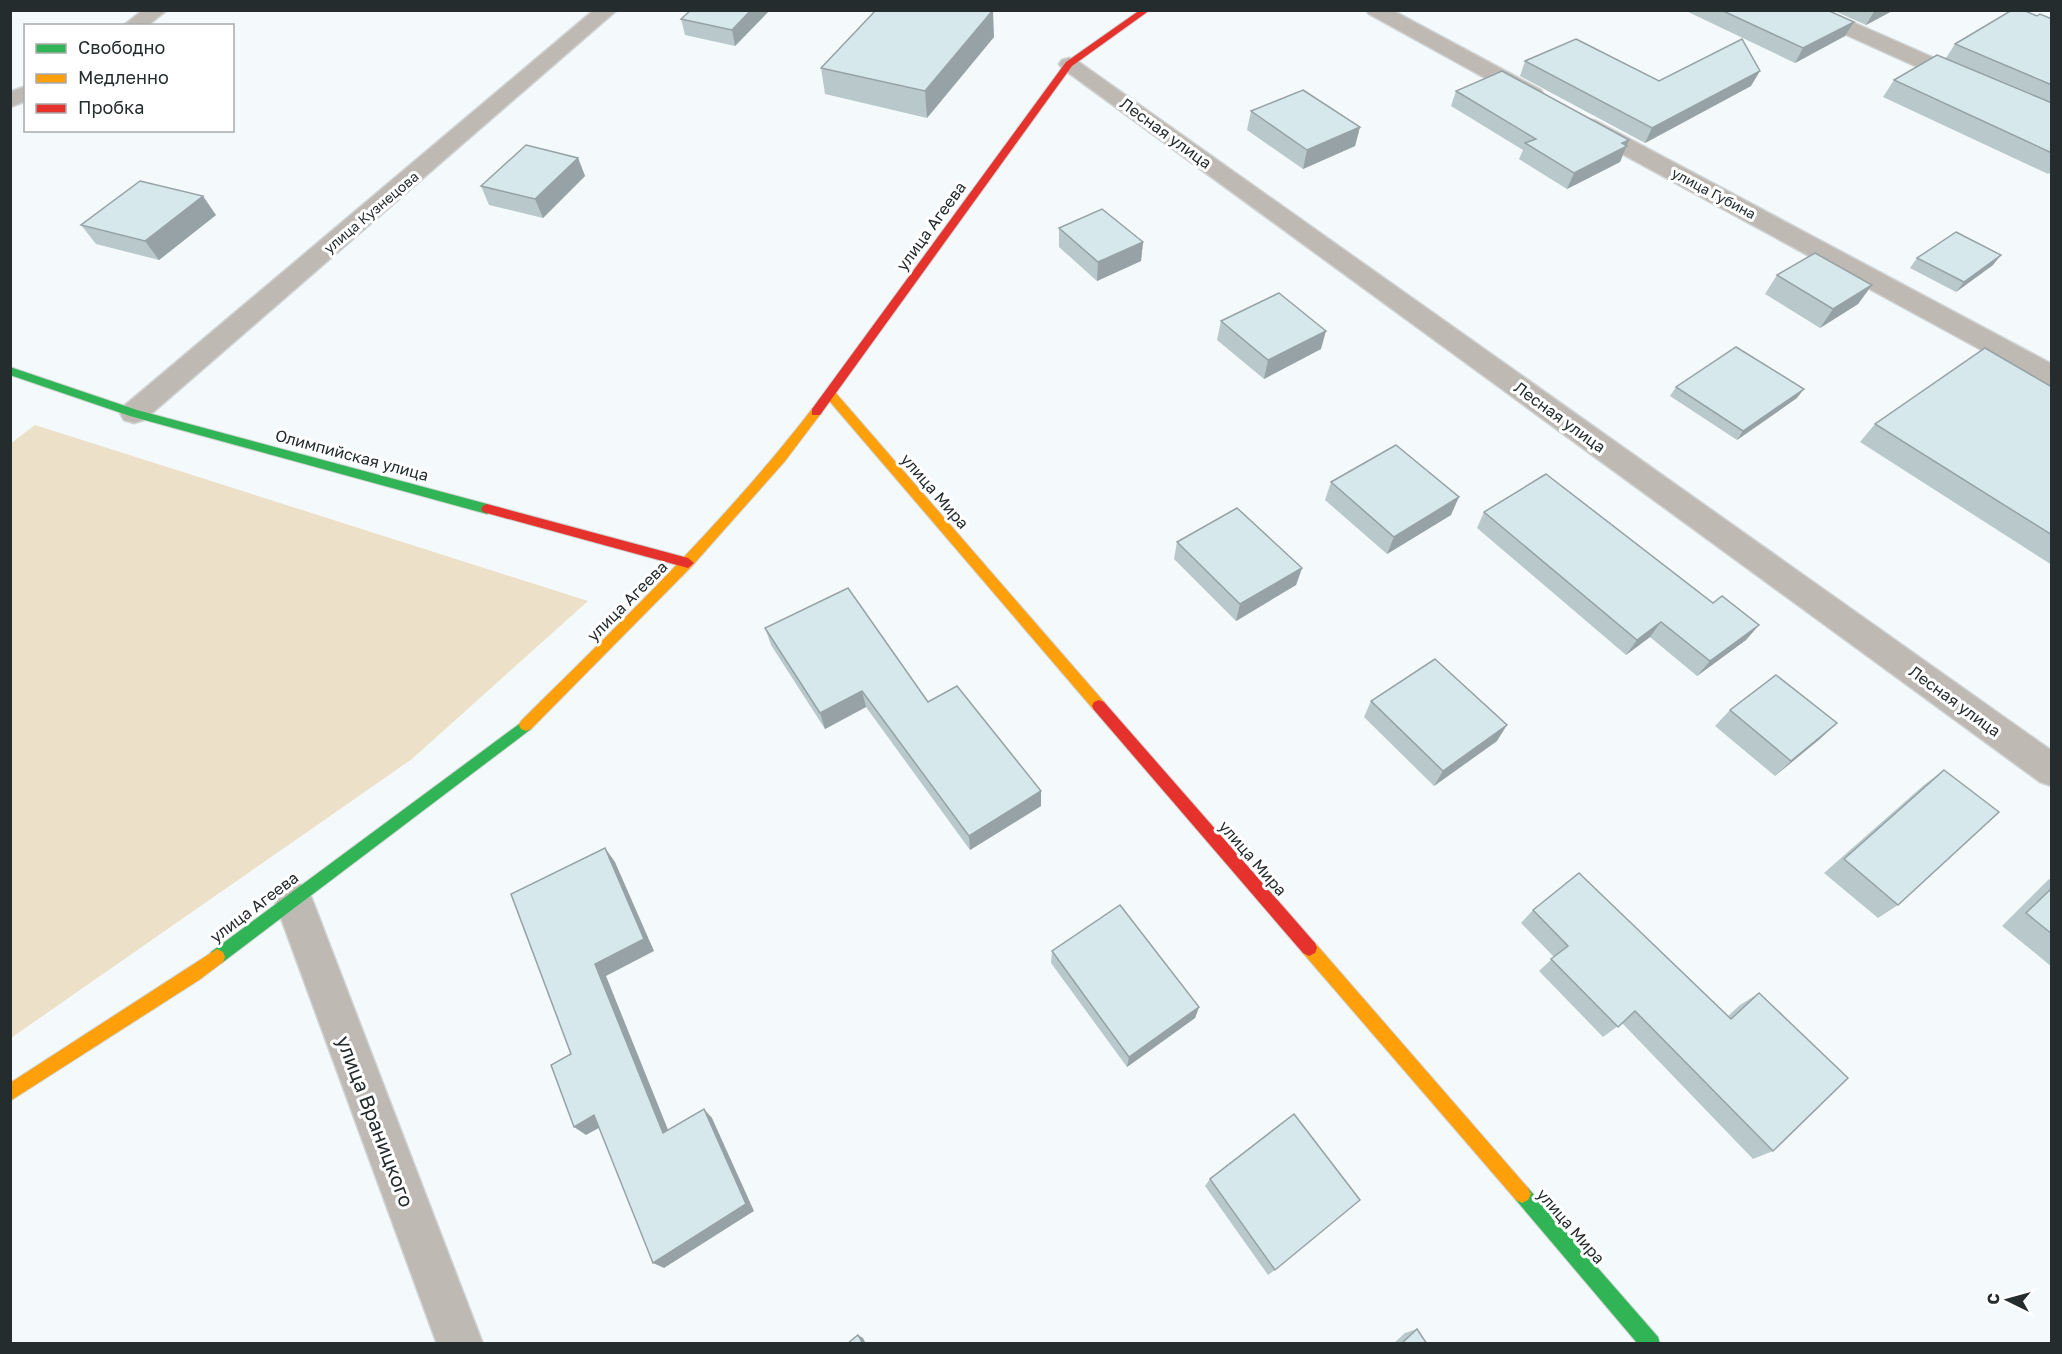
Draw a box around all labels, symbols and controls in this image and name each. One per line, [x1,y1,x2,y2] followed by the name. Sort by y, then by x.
[24,24,234,132] legend
[78,36,165,58] text: Свободно
[78,66,169,88] text: Медленно
[1116,93,1216,173] street label: Лесная улица
[78,96,144,118] text: Пробка
[1669,164,1759,222] street label: улица Губина
[320,167,422,257] street label: улица Кузнецова
[892,177,970,275] street label: улица Агеева
[1510,377,1610,457] street label: Лесная улица
[273,425,431,485] street label: Олимпийская улица
[897,449,973,533] street label: улица Мира
[583,557,671,645] street label: улица Агеева
[1905,661,2005,741] street label: Лесная улица
[1215,816,1291,900] street label: улица Мира
[206,867,302,947] street label: улица Агеева
[332,1032,420,1210] street label: улица Враницкого
[1533,1184,1609,1268] street label: улица Мира
[1978,1270,2038,1330] north arrow
[1983,1292,2004,1305] text: С

